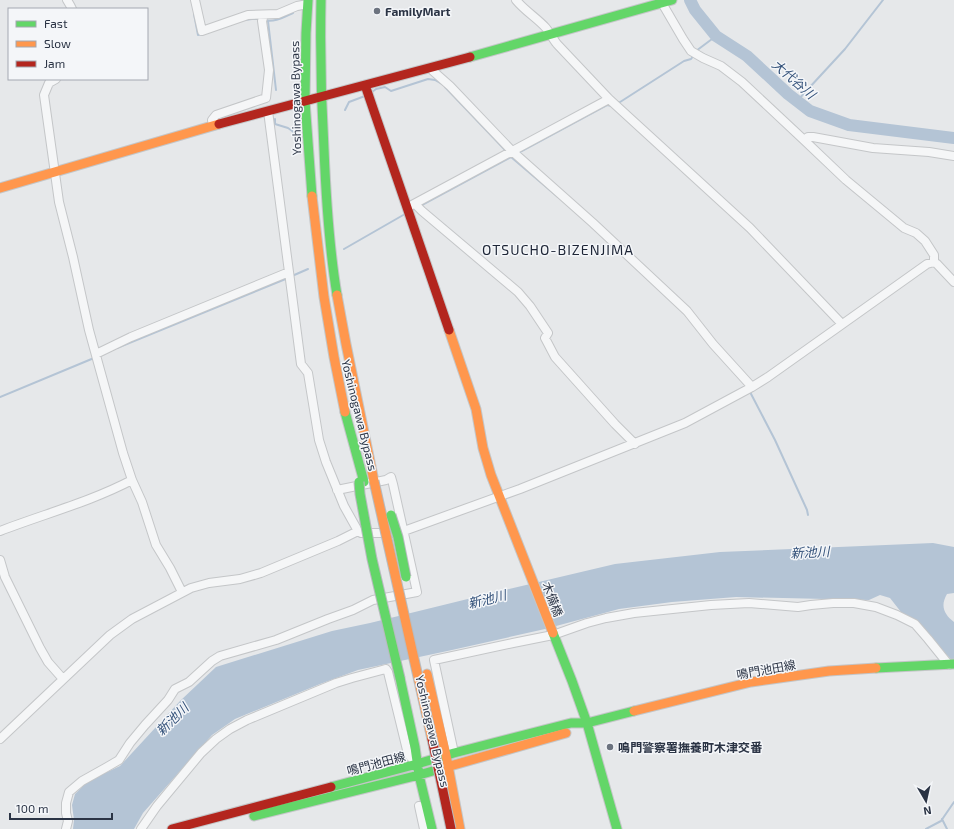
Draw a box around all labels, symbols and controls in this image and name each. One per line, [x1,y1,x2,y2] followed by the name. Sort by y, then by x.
[385,4,451,19] place label: FamilyMart
[372,6,382,16] marker: FamilyMart
[8,8,148,80] legend
[44,16,68,30] text: Fast
[44,36,71,50] text: Slow
[287,41,303,155] street label: Yoshinogawa Bypass
[44,56,65,70] text: Jam
[769,56,820,103] water label: 大代谷川
[482,241,634,258] district label: OTSUCHO-BIZENJIMA
[339,358,381,472] street label: Yoshinogawa Bypass
[790,543,832,561] water label: 新池川
[540,580,566,618] street label: 木備橋
[466,586,510,611] water label: 新池川
[735,657,797,681] street label: 鳴門池田線
[413,674,453,788] street label: Yoshinogawa Bypass
[153,698,193,738] water label: 新池川
[618,740,763,754] place label: 鳴門警察署撫養町木津交番
[605,742,615,752] marker: 鳴門警察署撫養町木津交番
[345,748,407,778] street label: 鳴門池田線
[906,781,946,821] north arrow
[10,795,112,821] scale bar
[16,801,48,815] text: 100 m
[923,804,933,818] text: N

